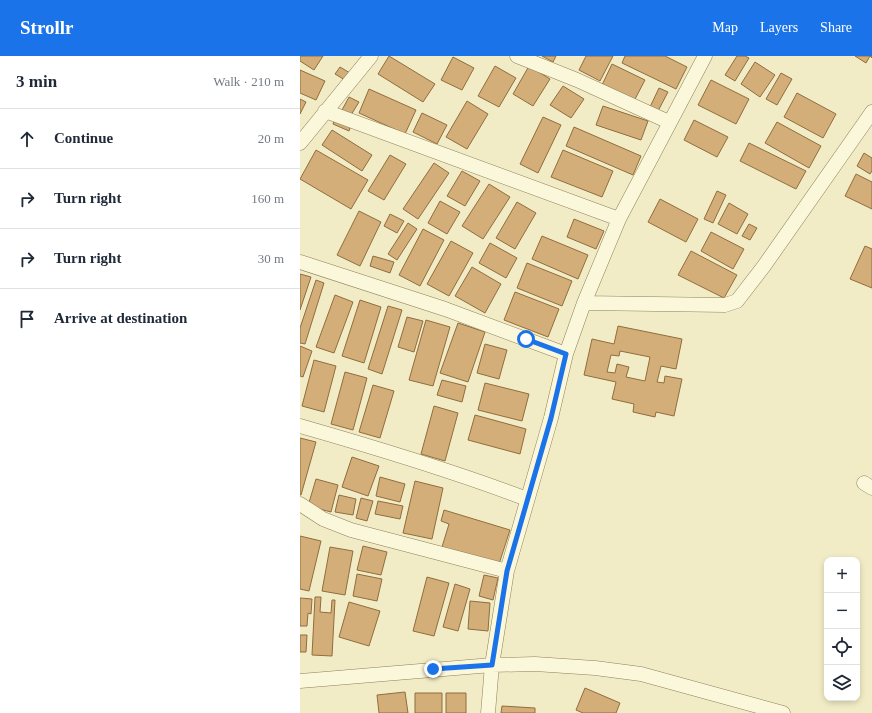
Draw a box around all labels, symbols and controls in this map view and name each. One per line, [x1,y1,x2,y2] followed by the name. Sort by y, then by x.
[20,17,73,38] text: Strollr
[712,20,738,35] text: Map
[760,20,798,35] text: Layers
[820,20,852,35] text: Share
[16,72,57,91] text: 3 min
[213,74,284,89] text: Walk · 210 m
[16,128,38,150] icon: ahead
[54,130,113,146] text: Continue
[258,131,284,146] text: 20 m
[16,188,38,210] icon: right
[54,190,121,206] text: Turn right
[251,191,284,206] text: 160 m
[16,248,38,270] icon: right
[54,250,121,266] text: Turn right
[258,251,284,266] text: 30 m
[16,308,38,330] icon: arrive
[54,310,187,326] text: Arrive at destination
[517,330,535,348] route start
[824,557,860,701] map controls
[824,557,860,593] button: +
[824,593,860,629] button: −
[824,629,860,665] button: locate
[424,660,442,678] route end
[824,665,860,701] button: layers

